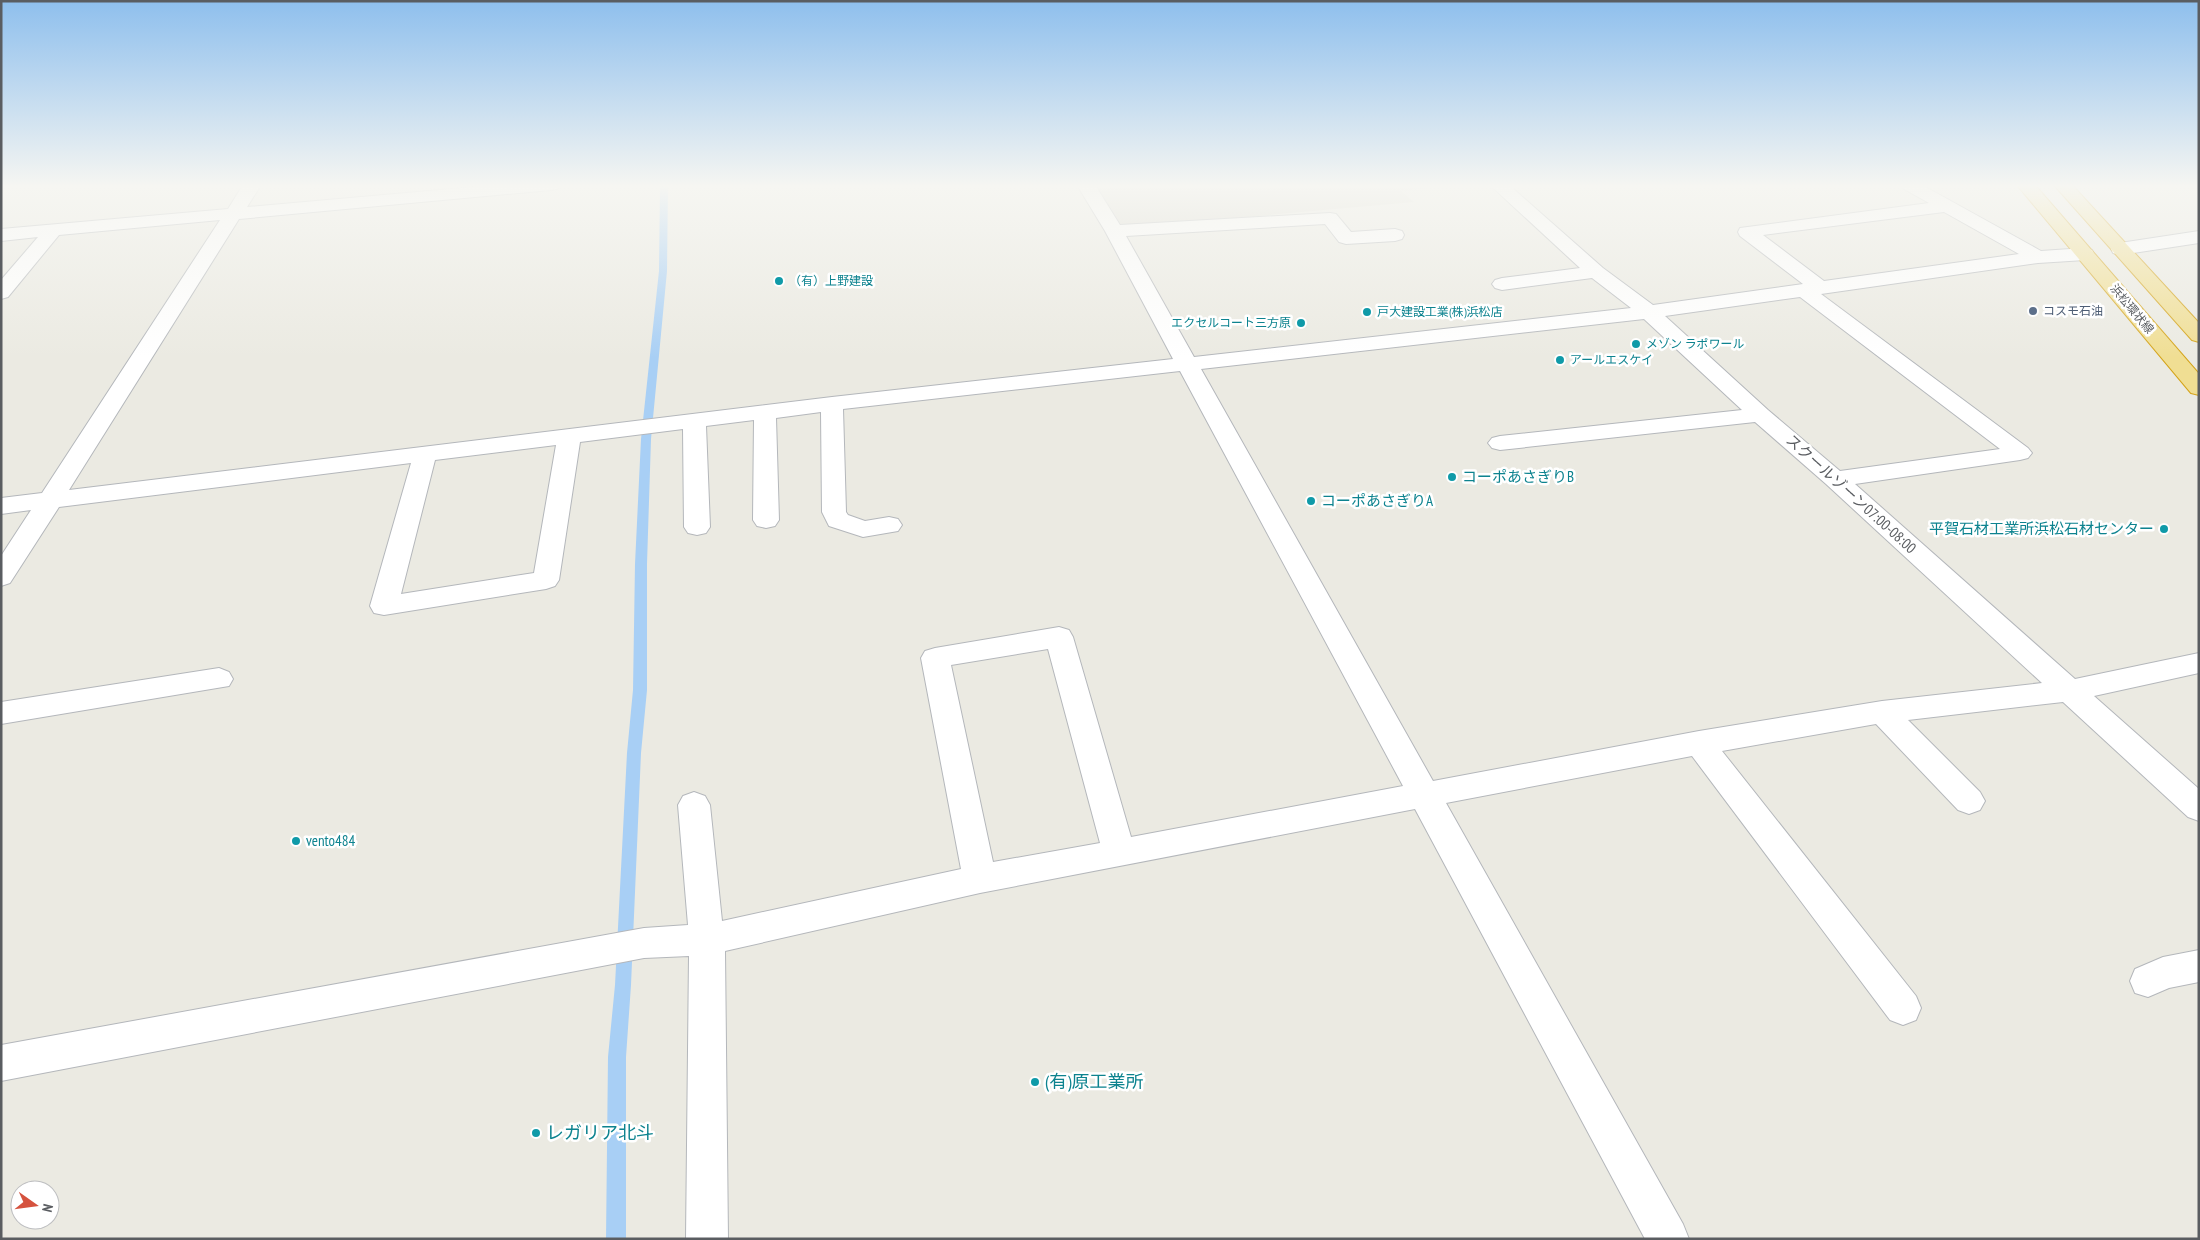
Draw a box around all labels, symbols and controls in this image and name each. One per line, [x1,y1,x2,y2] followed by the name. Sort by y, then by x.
[789,273,873,288] place label: （有）上野建設
[773,275,785,287] marker: （有）上野建設
[2107,281,2157,336] street label: 浜松環状線
[2043,303,2103,318] place label: コスモ石油
[1377,304,1503,319] place label: 戸大建設工業(株)浜松店
[2027,305,2039,317] marker: コスモ石油
[1361,306,1373,318] marker: 戸大建設工業(株)浜松店
[1171,315,1291,330] place label: エクセルコート三方原
[1295,317,1307,329] marker: エクセルコート三方原
[1646,336,1745,351] place label: メゾン ラポワール
[1630,338,1642,350] marker: メゾン ラポワール
[1570,352,1653,367] place label: アールエスケイ
[1554,354,1566,366] marker: アールエスケイ
[1782,430,1921,557] street label: スクールゾーン07:00-08:00
[1462,467,1574,486] place label: コーポあさぎりB
[1446,471,1458,483] marker: コーポあさぎりB
[1321,491,1434,510] place label: コーポあさぎりA
[1305,495,1317,507] marker: コーポあさぎりA
[1929,519,2154,538] place label: 平賀石材工業所浜松石材センター
[2158,523,2170,535] marker: 平賀石材工業所浜松石材センター
[306,831,356,850] place label: vento484
[290,835,302,847] marker: vento484
[1045,1070,1143,1093] place label: (有)原工業所
[1029,1076,1041,1088] marker: (有)原工業所
[546,1121,654,1144] place label: レガリア北斗
[530,1127,542,1139] marker: レガリア北斗
[10,1180,60,1230] north arrow
[38,1202,57,1214] text: N

